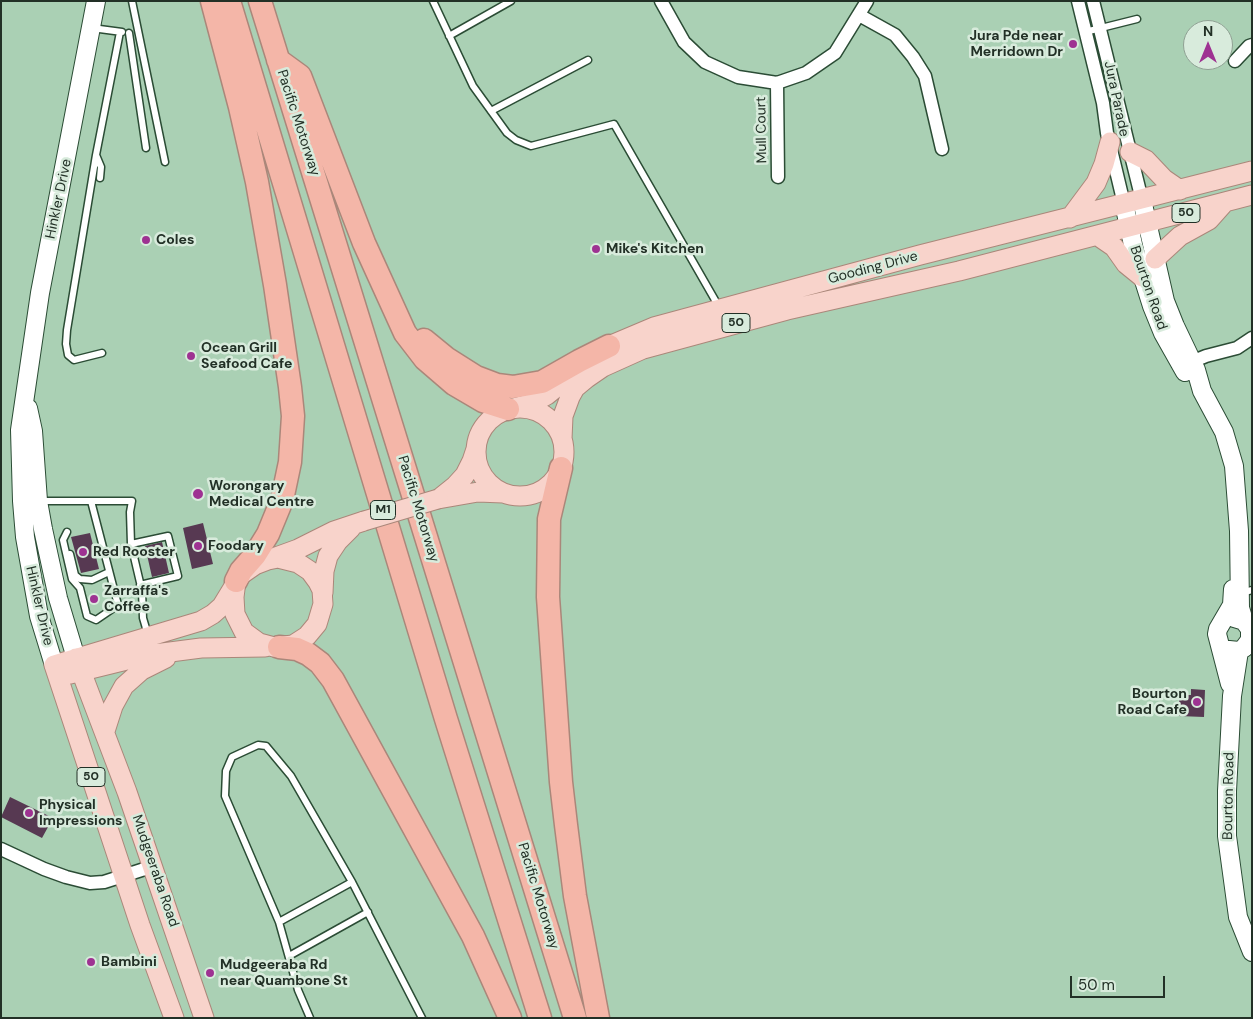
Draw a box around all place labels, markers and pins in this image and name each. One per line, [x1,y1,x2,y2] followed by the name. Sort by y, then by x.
[969,28,1063,60] place label: Jura Pde near Merridown Dr
[1067,38,1079,50] marker: Jura Pde near Merridown Dr
[156,232,194,248] place label: Coles
[140,234,152,246] marker: Coles
[606,241,704,257] place label: Mike's Kitchen
[590,243,602,255] marker: Mike's Kitchen
[201,340,292,372] place label: Ocean Grill Seafood Cafe
[185,350,197,362] marker: Ocean Grill Seafood Cafe
[209,478,314,511] place label: Worongary Medical Centre
[191,487,205,501] marker: Worongary Medical Centre
[208,538,264,554] place label: Foodary
[192,540,204,552] marker: Foodary
[93,544,175,560] place label: Red Rooster
[77,546,89,558] marker: Red Rooster
[104,583,168,616] place label: Zarraffa's Coffee
[88,593,100,605] marker: Zarraffa's Coffee
[1118,686,1187,719] place label: Bourton Road Cafe
[1191,696,1203,708] marker: Bourton Road Cafe
[39,797,123,830] place label: Physical Impressions
[23,807,35,819] marker: Physical Impressions
[101,954,157,970] place label: Bambini
[85,956,97,968] marker: Bambini
[220,957,348,990] place label: Mudgeeraba Rd near Quambone St
[204,967,216,979] marker: Mudgeeraba Rd near Quambone St

